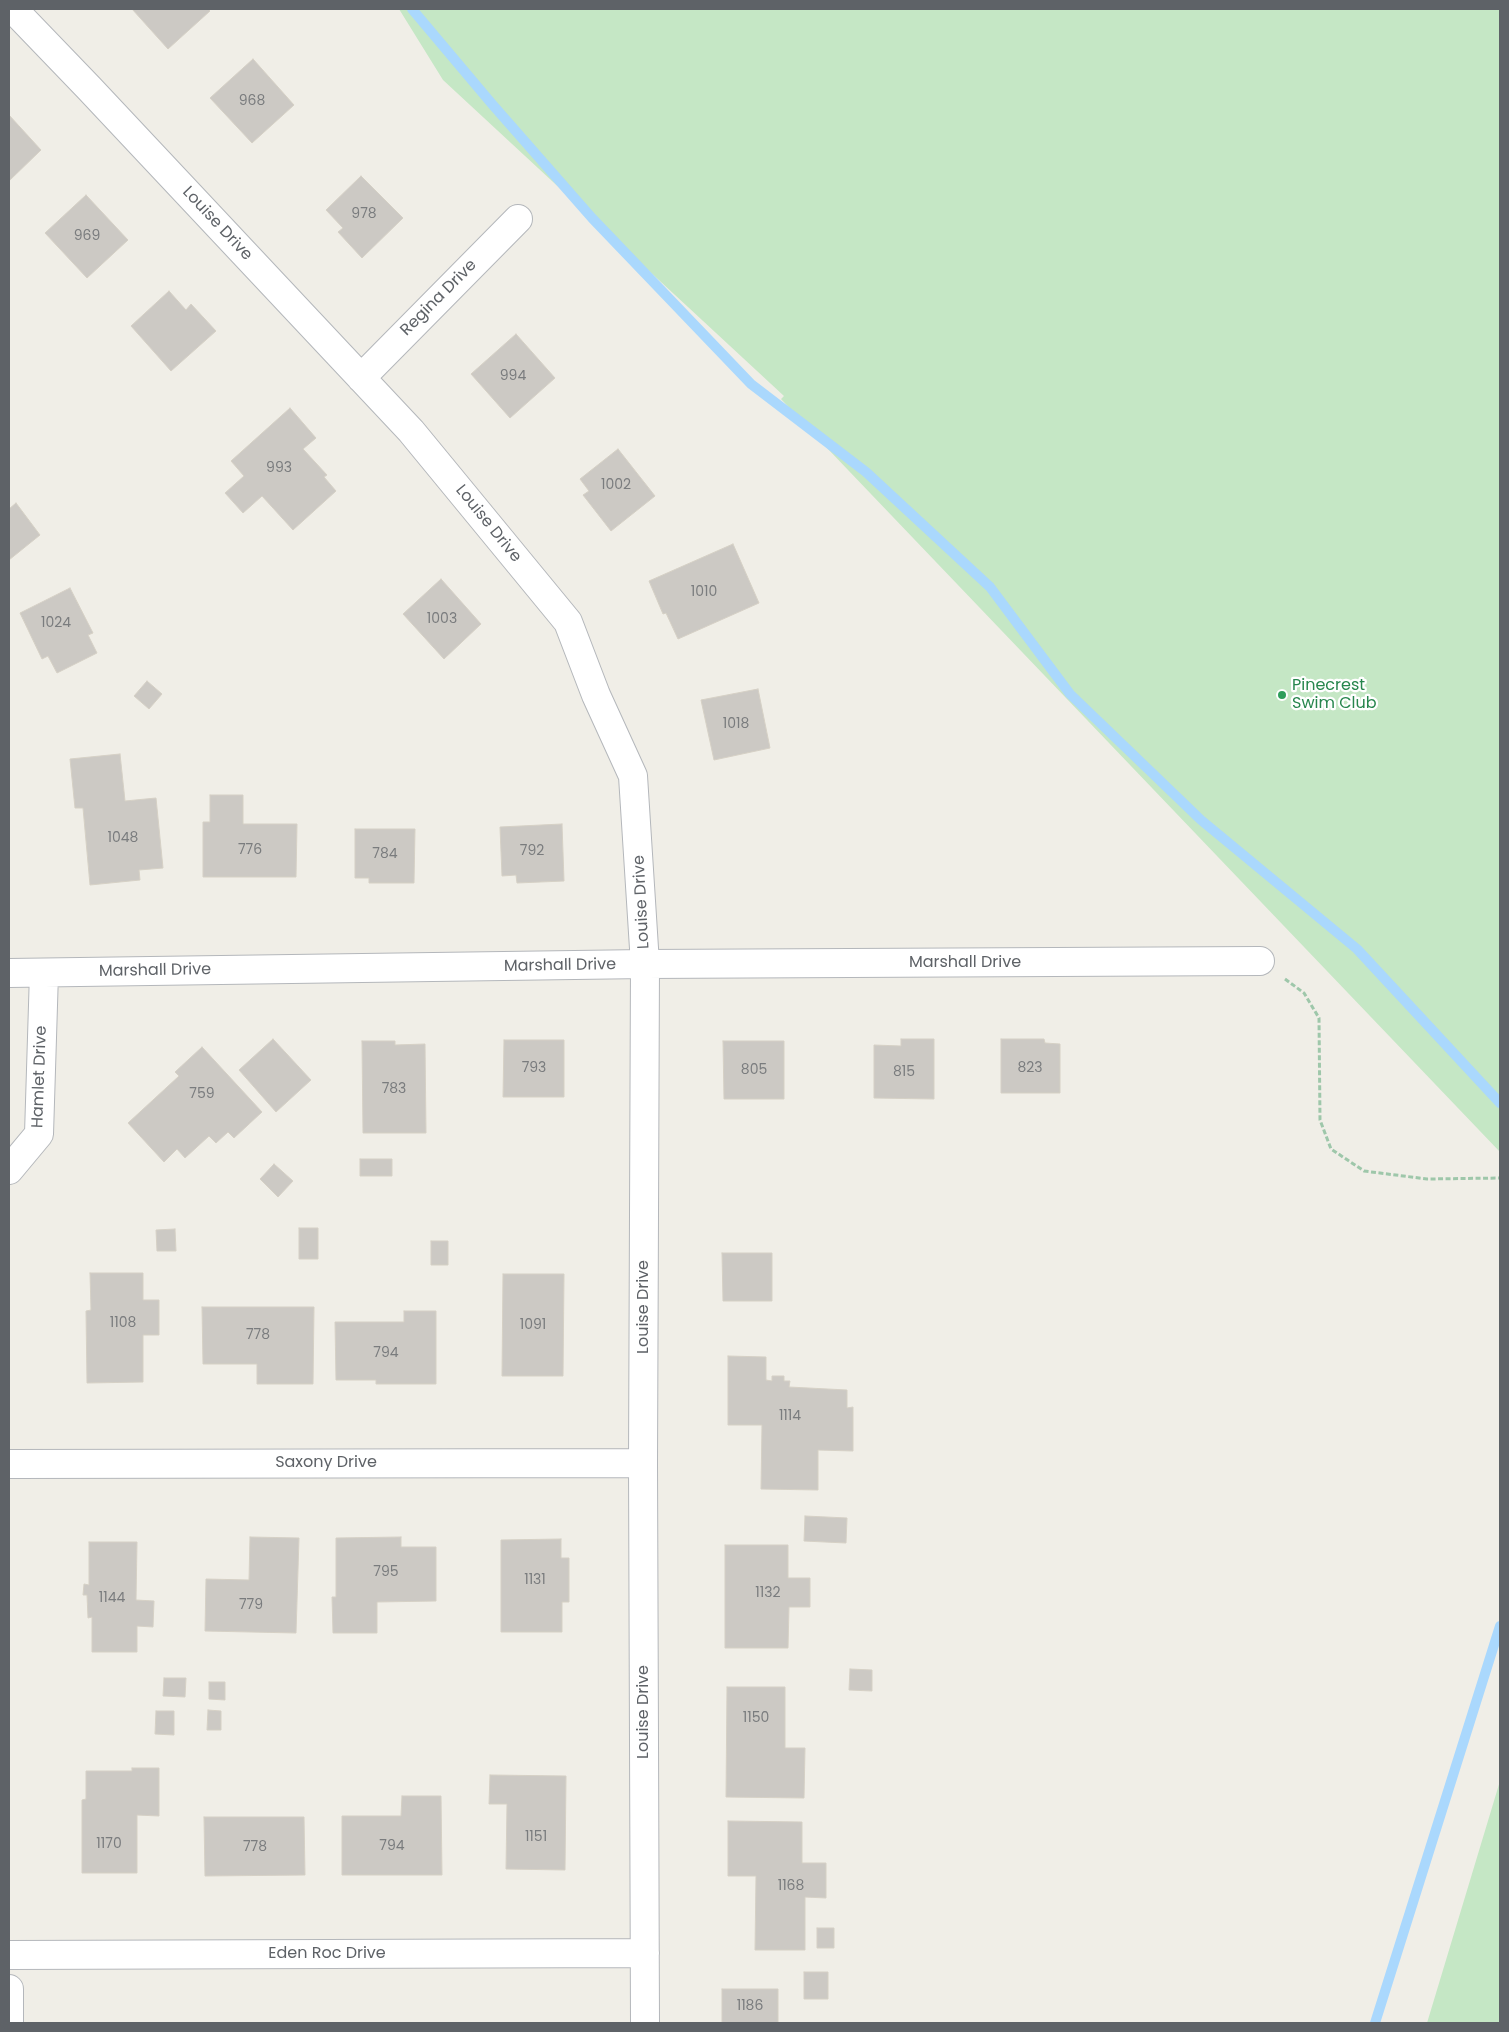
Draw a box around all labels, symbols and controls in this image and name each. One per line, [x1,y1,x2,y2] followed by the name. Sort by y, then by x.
[239,93,265,109] house number: 968
[178,183,256,265] street label: Louise Drive
[351,206,377,222] house number: 978
[74,228,100,244] house number: 969
[397,256,481,340] street label: Regina Drive
[500,368,526,384] house number: 994
[266,460,292,476] house number: 993
[601,477,631,493] house number: 1002
[451,481,525,567] street label: Louise Drive
[691,584,717,600] house number: 1010
[427,611,457,627] house number: 1003
[41,615,71,631] house number: 1024
[1292,676,1377,714] place label: Pinecrest Swim Club
[1276,689,1288,701] marker: Pinecrest Swim Club
[723,716,749,732] house number: 1018
[108,830,138,846] house number: 1048
[238,842,262,858] house number: 776
[520,843,544,859] house number: 792
[372,846,398,862] house number: 784
[630,855,654,949] street label: Louise Drive
[909,953,1021,973] street label: Marshall Drive
[504,955,616,977] street label: Marshall Drive
[99,960,211,982] street label: Marshall Drive
[29,1025,51,1129] street label: Hamlet Drive
[522,1060,546,1076] house number: 793
[1017,1060,1043,1076] house number: 823
[741,1062,767,1078] house number: 805
[893,1064,915,1080] house number: 815
[382,1081,406,1097] house number: 783
[189,1086,215,1102] house number: 759
[634,1260,654,1354] street label: Louise Drive
[110,1315,136,1331] house number: 1108
[520,1317,546,1333] house number: 1091
[246,1327,270,1343] house number: 778
[373,1345,399,1361] house number: 794
[779,1408,801,1424] house number: 1114
[275,1453,377,1473] street label: Saxony Drive
[373,1564,399,1580] house number: 795
[524,1572,546,1588] house number: 1131
[755,1585,781,1601] house number: 1132
[99,1590,125,1606] house number: 1144
[239,1597,263,1613] house number: 779
[634,1665,654,1759] street label: Louise Drive
[743,1710,769,1726] house number: 1150
[525,1829,547,1845] house number: 1151
[96,1836,122,1852] house number: 1170
[379,1838,405,1854] house number: 794
[243,1839,267,1855] house number: 778
[778,1878,804,1894] house number: 1168
[268,1944,386,1964] street label: Eden Roc Drive
[737,1998,763,2014] house number: 1186

